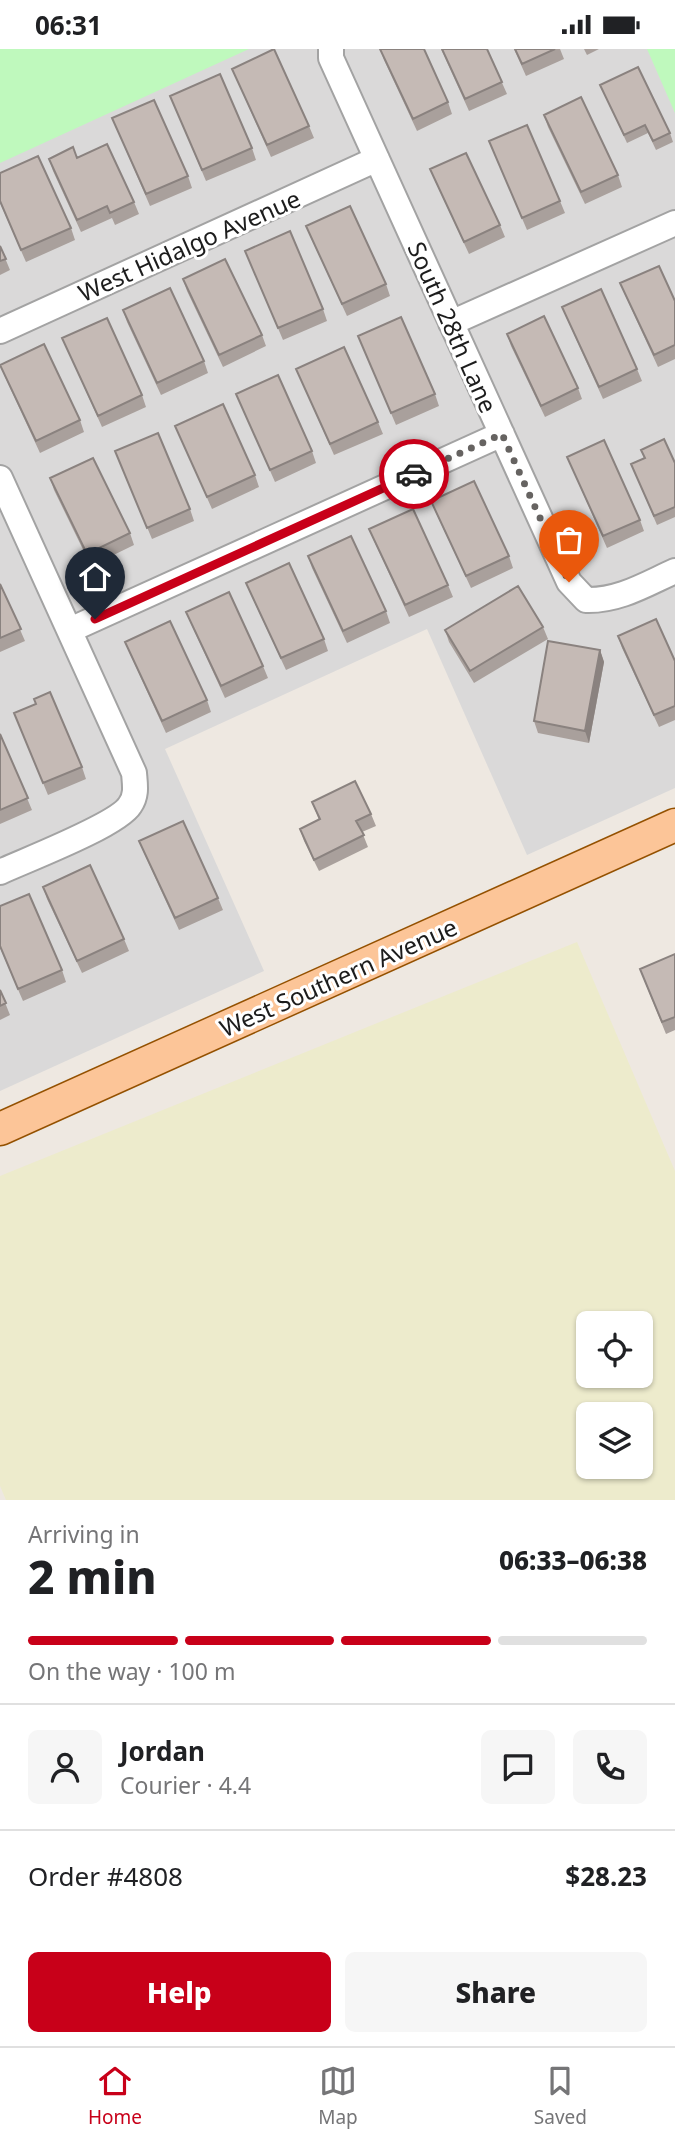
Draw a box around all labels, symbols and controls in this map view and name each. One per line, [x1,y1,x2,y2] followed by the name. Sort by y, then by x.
[35,7,102,43] text: 06:31
[73,181,305,309] street label: West Hidalgo Avenue
[401,236,505,418] street label: South 28th Lane
[379,439,449,509] courier
[395,455,433,493] icon: car
[539,510,599,582] pin
[550,521,588,559] icon: bag
[65,547,125,619] pin
[76,558,114,596] icon: home
[214,910,462,1044] street label: West Southern Avenue
[576,1311,653,1479] map controls
[576,1311,653,1388] button: locate
[576,1402,653,1479] button: layers
[28,1518,140,1550] text: Arriving in
[499,1542,647,1578] text: 06:33–06:38
[28,1545,157,1607] text: 2 min
[28,1655,235,1687] text: On the way · 100 m
[28,1730,102,1804] button: person
[481,1730,555,1804] button: chat
[573,1730,647,1804] button: phone
[120,1733,205,1769] text: Jordan
[120,1769,251,1801] text: Courier · 4.4
[28,1858,183,1894] text: Order #4808
[565,1858,647,1894] text: $28.23
[28,1952,331,2032] button: Help
[345,1952,647,2032] button: Share
[88,2062,142,2130] tab: Home
[318,2062,358,2130] tab: Map
[534,2062,587,2130] tab: Saved

